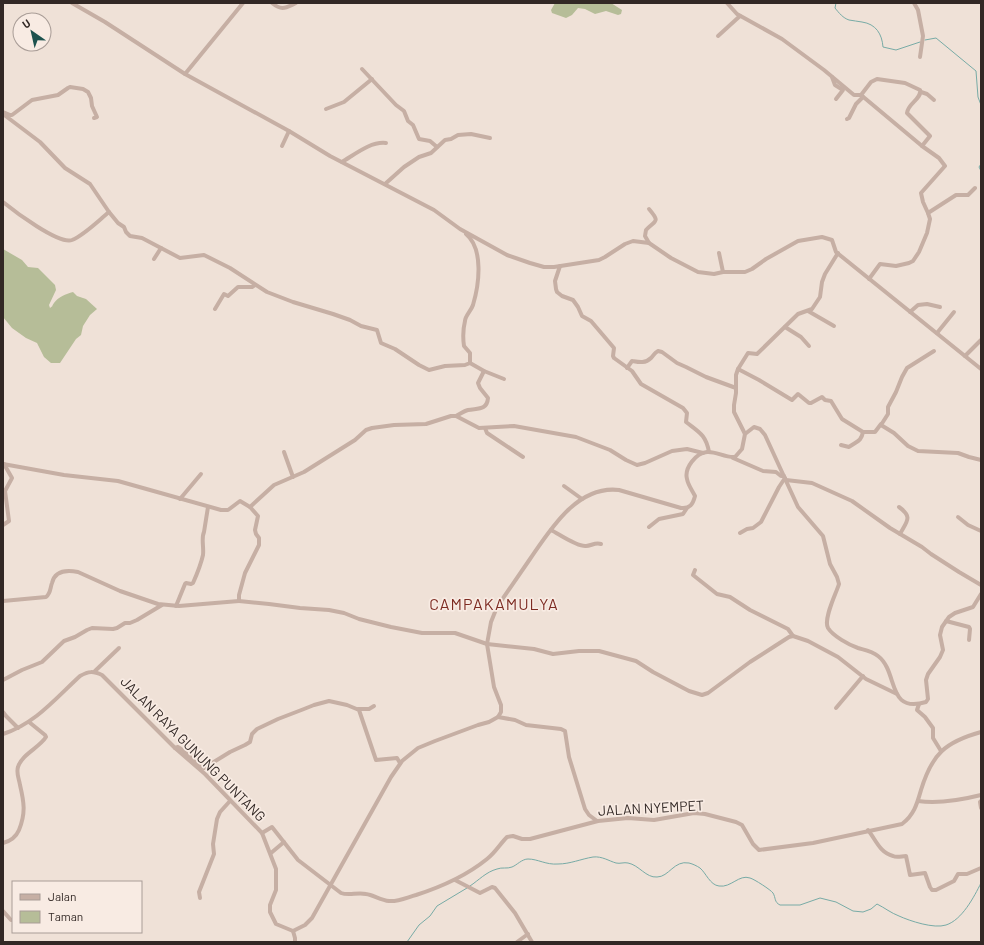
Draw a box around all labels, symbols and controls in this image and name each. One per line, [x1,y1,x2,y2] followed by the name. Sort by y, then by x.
[12,12,52,52] north arrow
[20,16,33,31] text: U
[429,594,559,613] district label: CAMPAKAMULYA
[117,673,269,825] street label: JALAN RAYA GUNUNG PUNTANG
[598,796,704,819] street label: JALAN NYEMPET
[12,881,142,933] legend
[48,889,76,903] text: Jalan
[48,909,83,923] text: Taman

